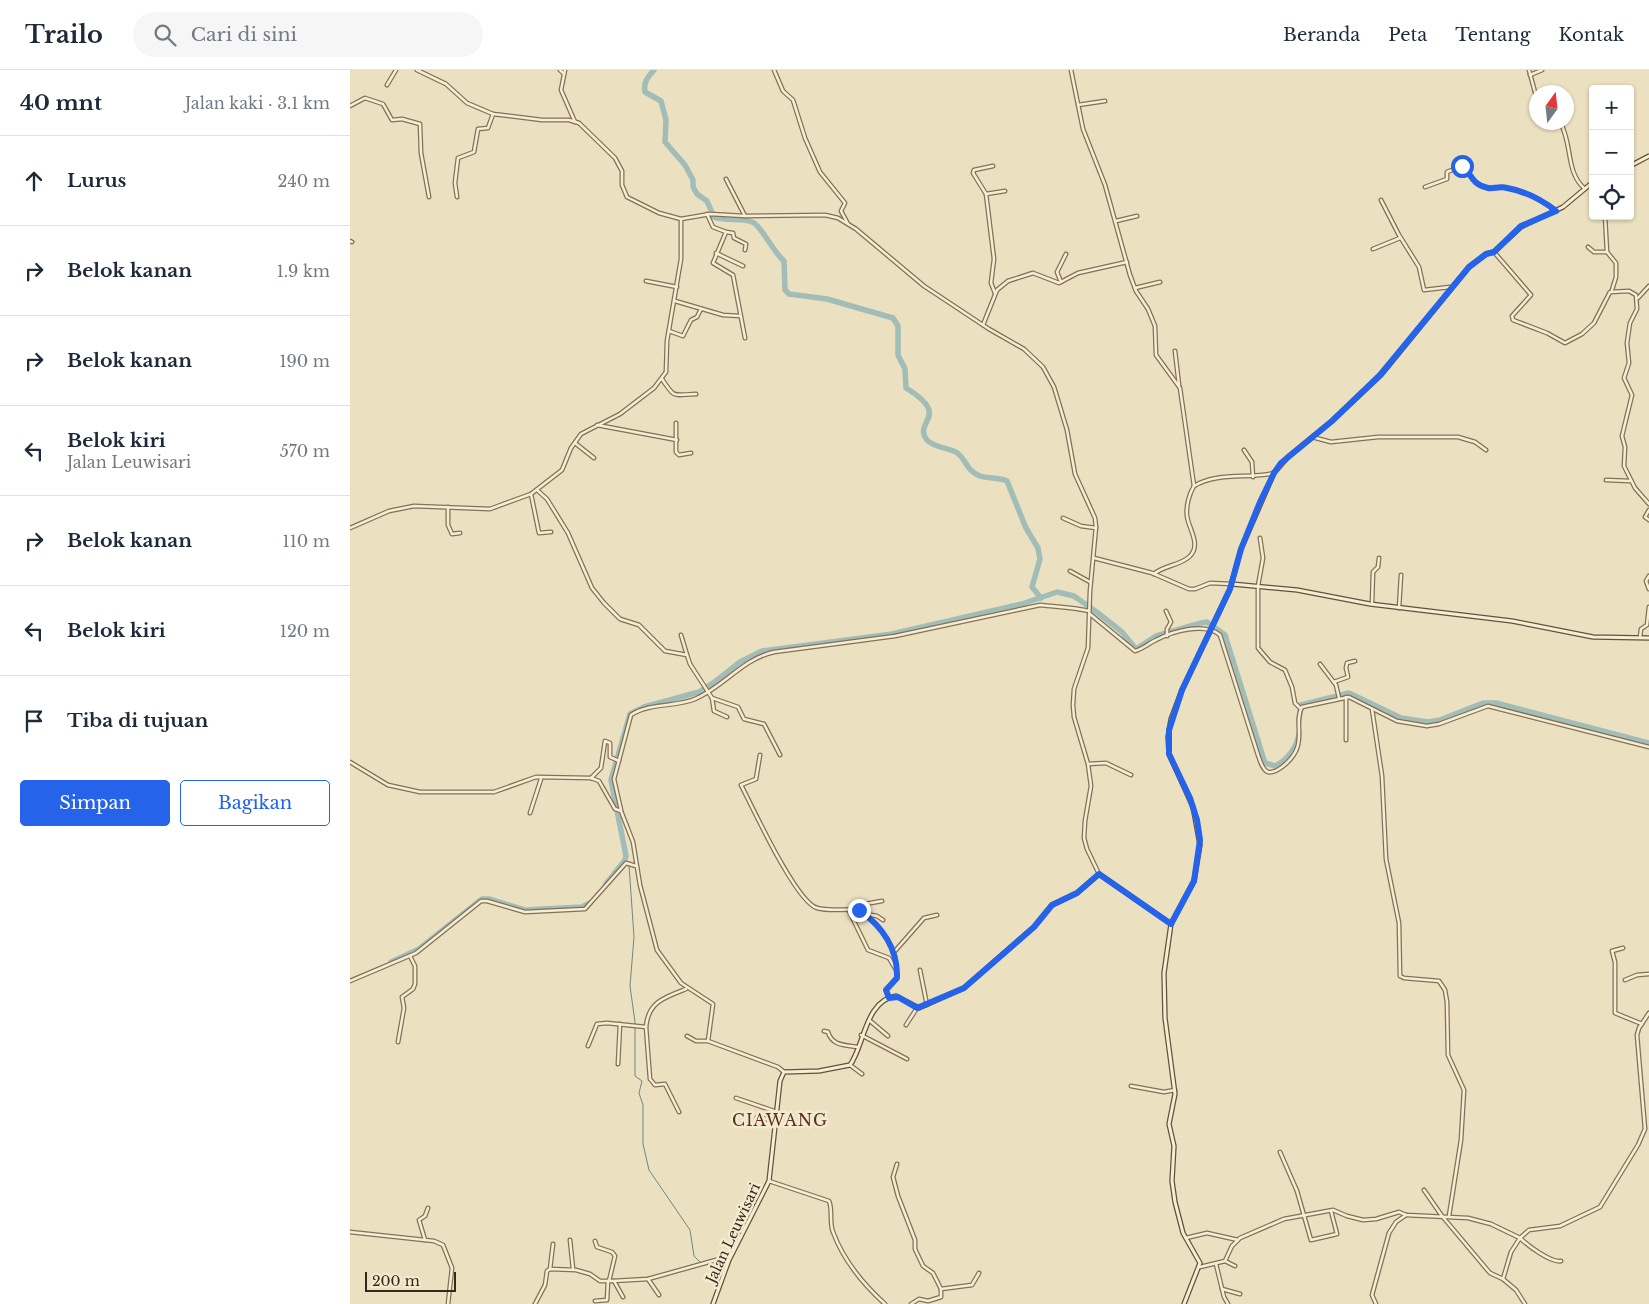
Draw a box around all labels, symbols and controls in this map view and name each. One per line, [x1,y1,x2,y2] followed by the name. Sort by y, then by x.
[133,12,483,57] search box
[25,20,103,49] text: Trailo
[151,21,179,49] icon: search
[191,23,297,46] text: Cari di sini
[1283,24,1360,46] text: Beranda
[1388,24,1427,46] text: Peta
[1455,24,1530,46] text: Tentang
[1558,24,1624,46] text: Kontak
[1529,85,1574,130] north arrow
[1589,85,1634,220] map controls
[1589,85,1634,130] button: +
[20,90,102,116] text: 40 mnt
[185,93,330,113] text: Jalan kaki · 3.1 km
[1589,130,1634,175] button: −
[1451,155,1474,178] route start
[20,167,48,195] icon: ahead
[67,169,126,192] text: Lurus
[278,171,330,191] text: 240 m
[1589,175,1634,220] button: locate
[20,257,48,285] icon: right
[67,259,192,282] text: Belok kanan
[277,261,330,281] text: 1.9 km
[20,347,48,375] icon: right
[67,349,192,372] text: Belok kanan
[279,351,330,371] text: 190 m
[67,429,166,452] text: Belok kiri
[20,437,48,465] icon: left
[280,441,330,461] text: 570 m
[67,452,191,472] text: Jalan Leuwisari
[20,527,48,555] icon: right
[67,529,192,552] text: Belok kanan
[283,531,330,551] text: 110 m
[20,617,48,645] icon: left
[67,619,166,642] text: Belok kiri
[280,621,330,641] text: 120 m
[20,707,48,735] icon: arrive
[67,709,208,732] text: Tiba di tujuan
[20,780,170,826] button: Simpan
[180,780,330,826] button: Bagikan
[848,899,871,922] route end
[732,1110,828,1130] district label: CIAWANG
[701,1180,764,1288] street label: Jalan Leuwisari
[365,1269,456,1292] scale bar
[372,1272,420,1290] text: 200 m

